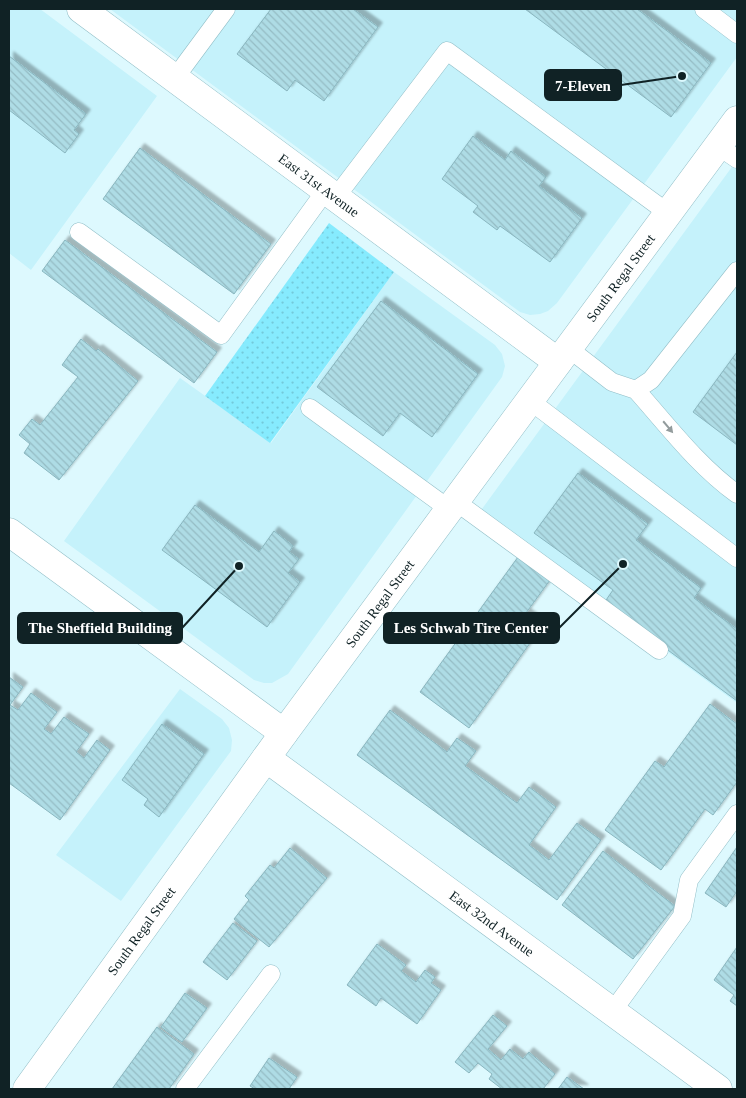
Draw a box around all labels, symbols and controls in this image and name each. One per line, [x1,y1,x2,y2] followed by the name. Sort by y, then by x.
[545,70,621,100] callout: 7-Eleven
[555,78,612,94] text: 7-Eleven
[276,150,362,220] street label: East 31st Avenue
[583,231,658,325] street label: South Regal Street
[662,420,674,432] one-way arrow
[342,557,417,650] street label: South Regal Street
[18,613,182,643] callout: The Sheffield Building
[384,613,559,643] callout: Les Schwab Tire Center
[28,620,173,636] text: The Sheffield Building
[394,620,549,636] text: Les Schwab Tire Center
[104,884,178,978] street label: South Regal Street
[447,888,537,959] street label: East 32nd Avenue

